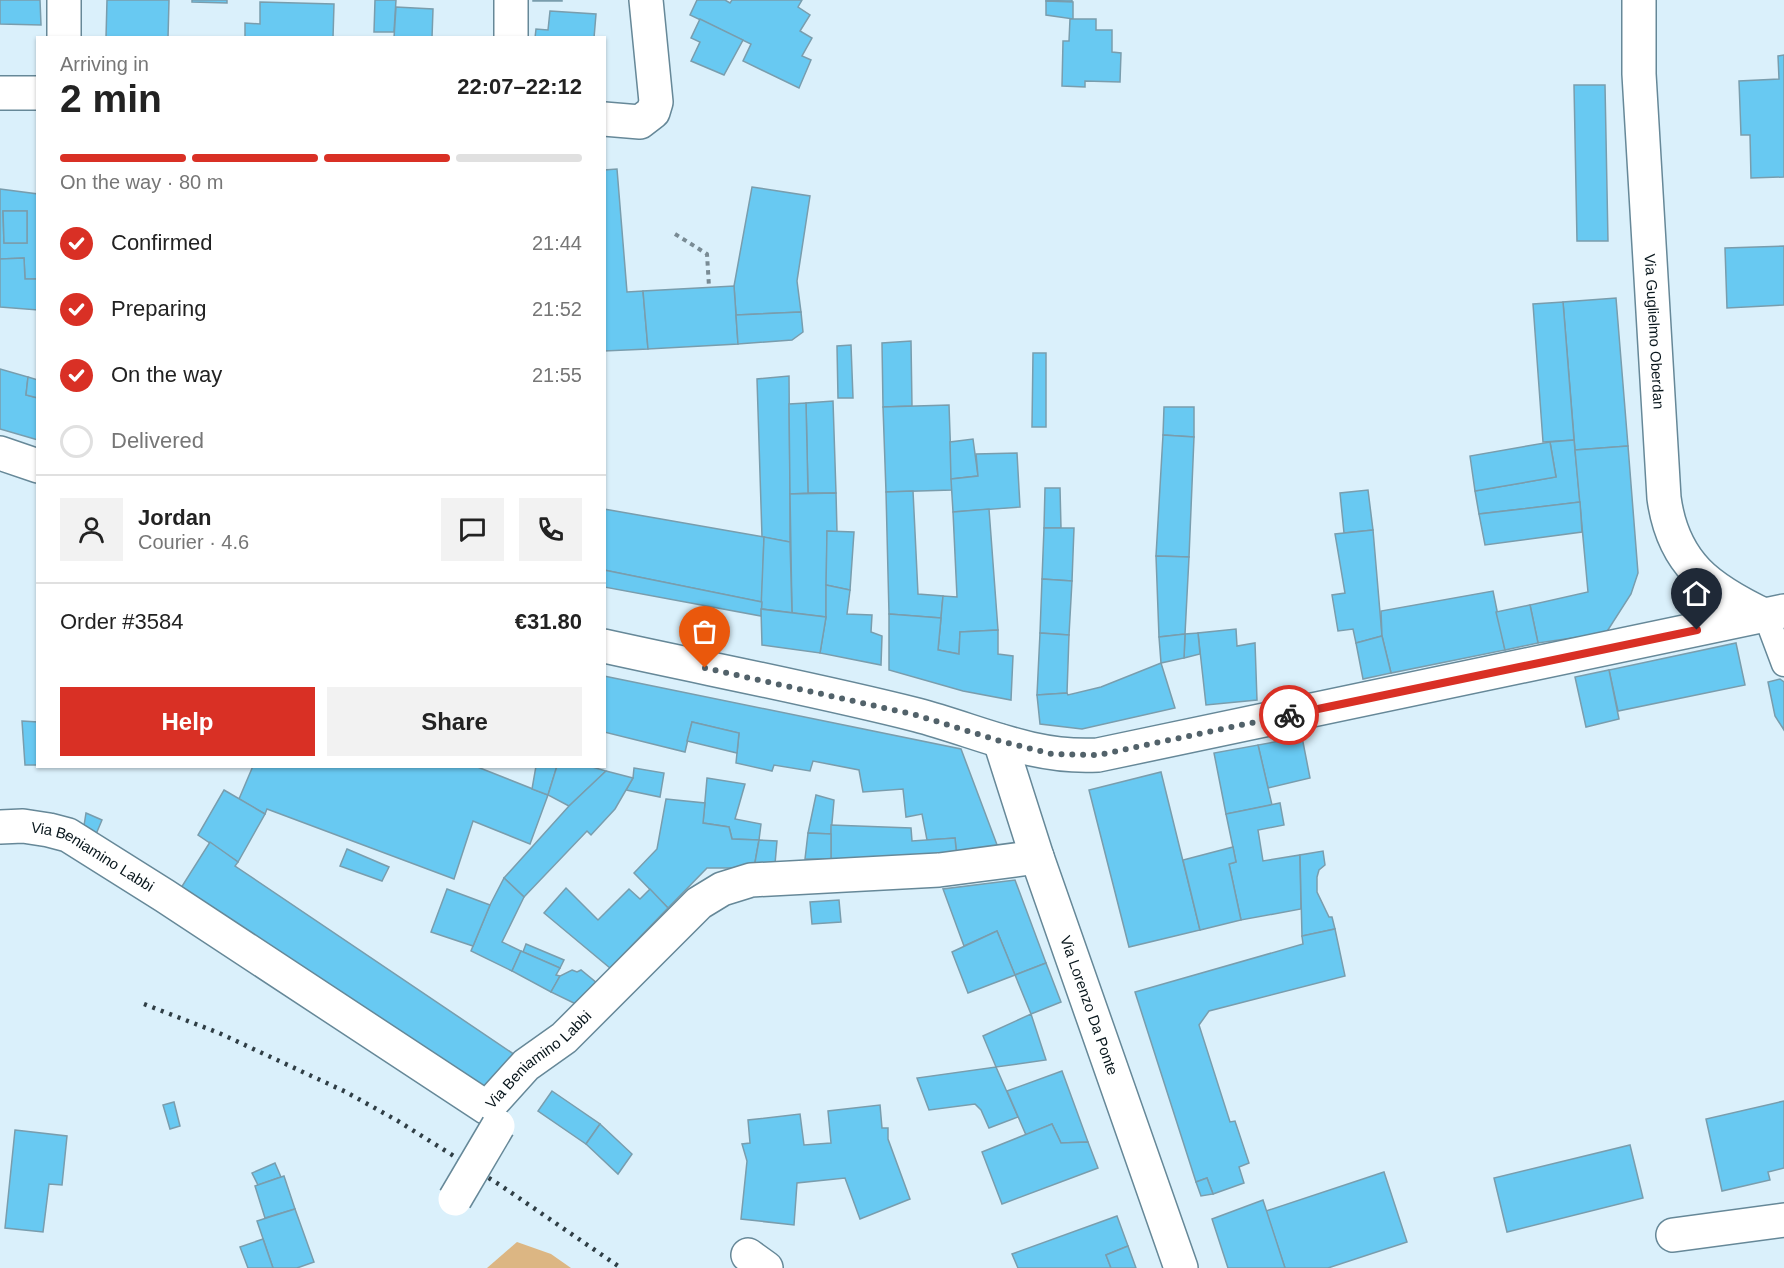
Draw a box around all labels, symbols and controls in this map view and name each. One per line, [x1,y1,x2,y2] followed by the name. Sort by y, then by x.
[60,53,149,75] text: Arriving in
[457,74,582,99] text: 22:07–22:12
[60,77,162,120] text: 2 min
[60,171,223,193] text: On the way · 80 m
[60,227,93,260] icon: check
[111,230,212,255] text: Confirmed
[532,232,582,254] text: 21:44
[1642,253,1668,410] street label: Via Guglielmo Oberdan
[60,293,93,326] icon: check
[111,296,206,321] text: Preparing
[532,298,582,320] text: 21:52
[60,359,93,392] icon: check
[111,362,222,387] text: On the way
[532,364,582,386] text: 21:55
[111,428,204,453] text: Delivered
[60,498,123,561] button: person
[441,498,504,561] button: chat
[519,498,582,561] button: phone
[138,505,211,530] text: Jordan
[138,531,249,553] text: Courier · 4.6
[1671,568,1722,630] pin
[1680,577,1713,610] icon: home
[679,606,730,668] pin
[60,609,184,634] text: Order #3584
[515,609,582,634] text: €31.80
[688,615,721,648] icon: bag
[1259,685,1319,745] courier
[60,687,315,756] button: Help
[327,687,582,756] button: Share
[1273,699,1306,732] icon: bike
[30,818,157,895] street label: Via Beniamino Labbi
[1057,933,1122,1077] street label: Via Lorenzo Da Ponte
[482,1007,594,1112] street label: Via Beniamino Labbi

